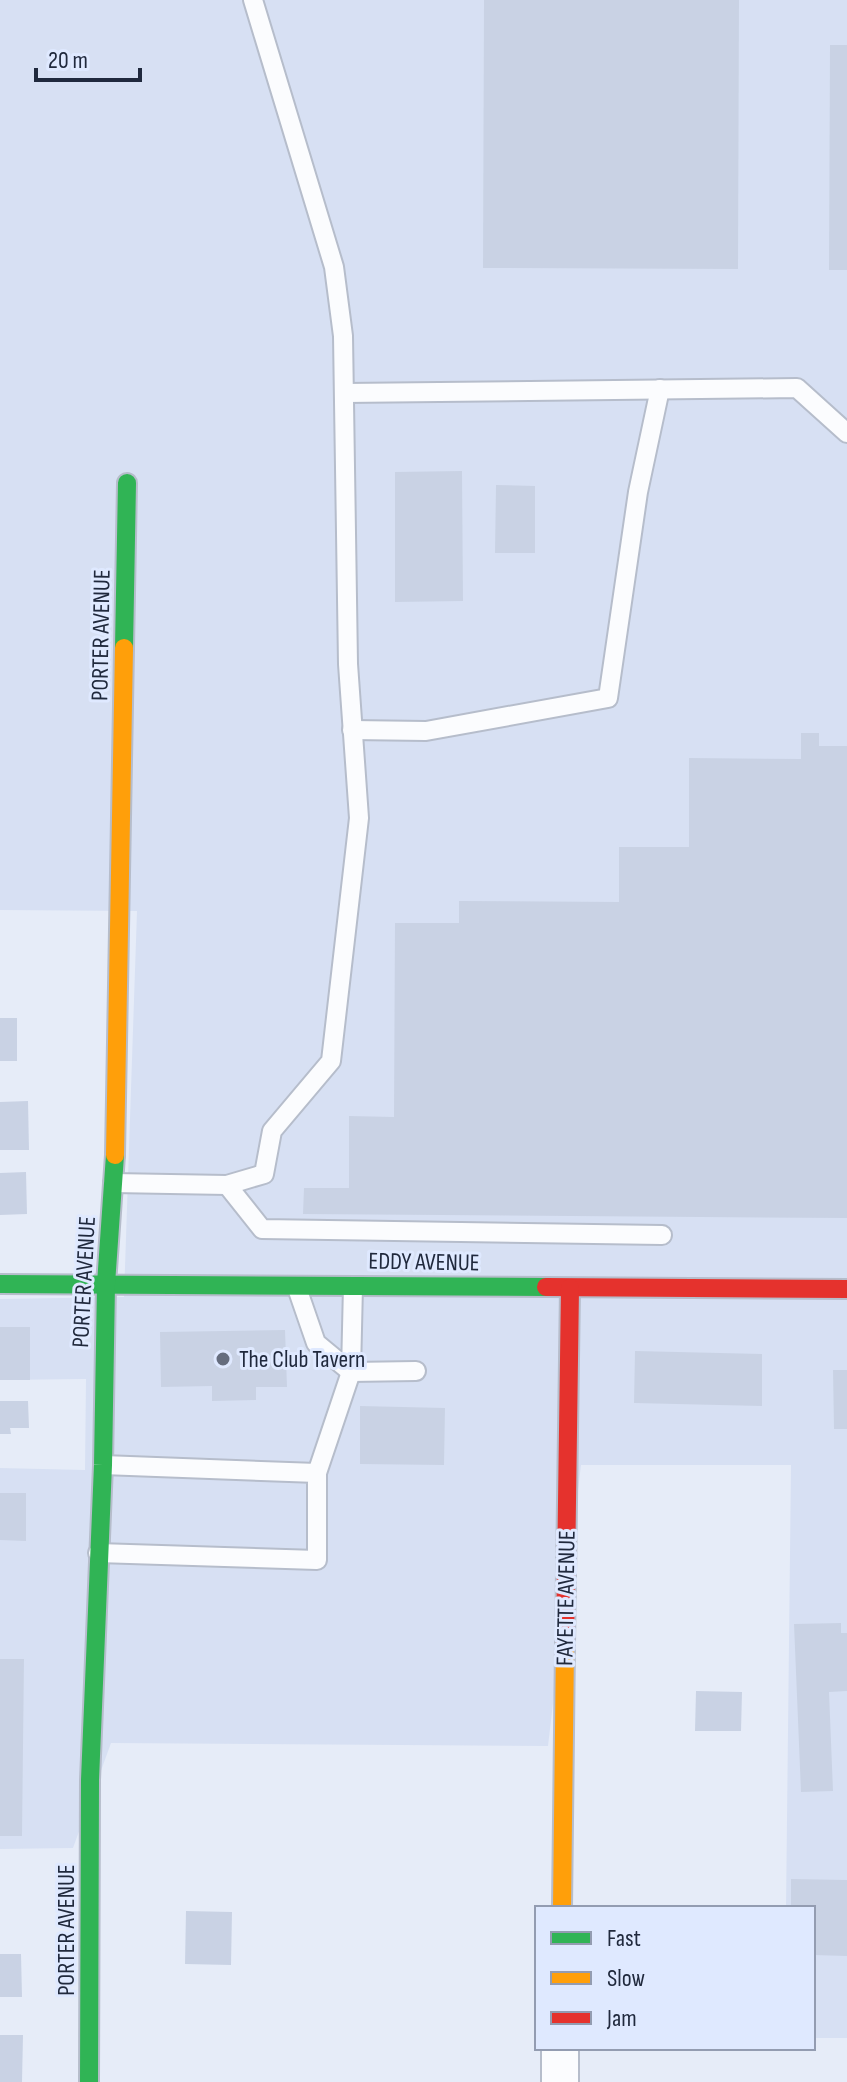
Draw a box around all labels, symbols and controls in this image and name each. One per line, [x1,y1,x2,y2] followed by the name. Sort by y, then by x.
[36,32,140,82] scale bar
[48,46,88,75] text: 20 m
[85,569,117,701] street label: PORTER AVENUE
[66,1216,102,1348] street label: PORTER AVENUE
[368,1247,480,1277] street label: EDDY AVENUE
[239,1345,365,1374] place label: The Club Tavern
[214,1350,232,1368] marker: The Club Tavern
[550,1530,582,1666] street label: FAYETTE AVENUE
[52,1864,81,1996] street label: PORTER AVENUE
[535,1906,815,2050] legend
[607,1924,641,1953] text: Fast
[607,1964,645,1993] text: Slow
[606,2004,637,2033] text: Jam

